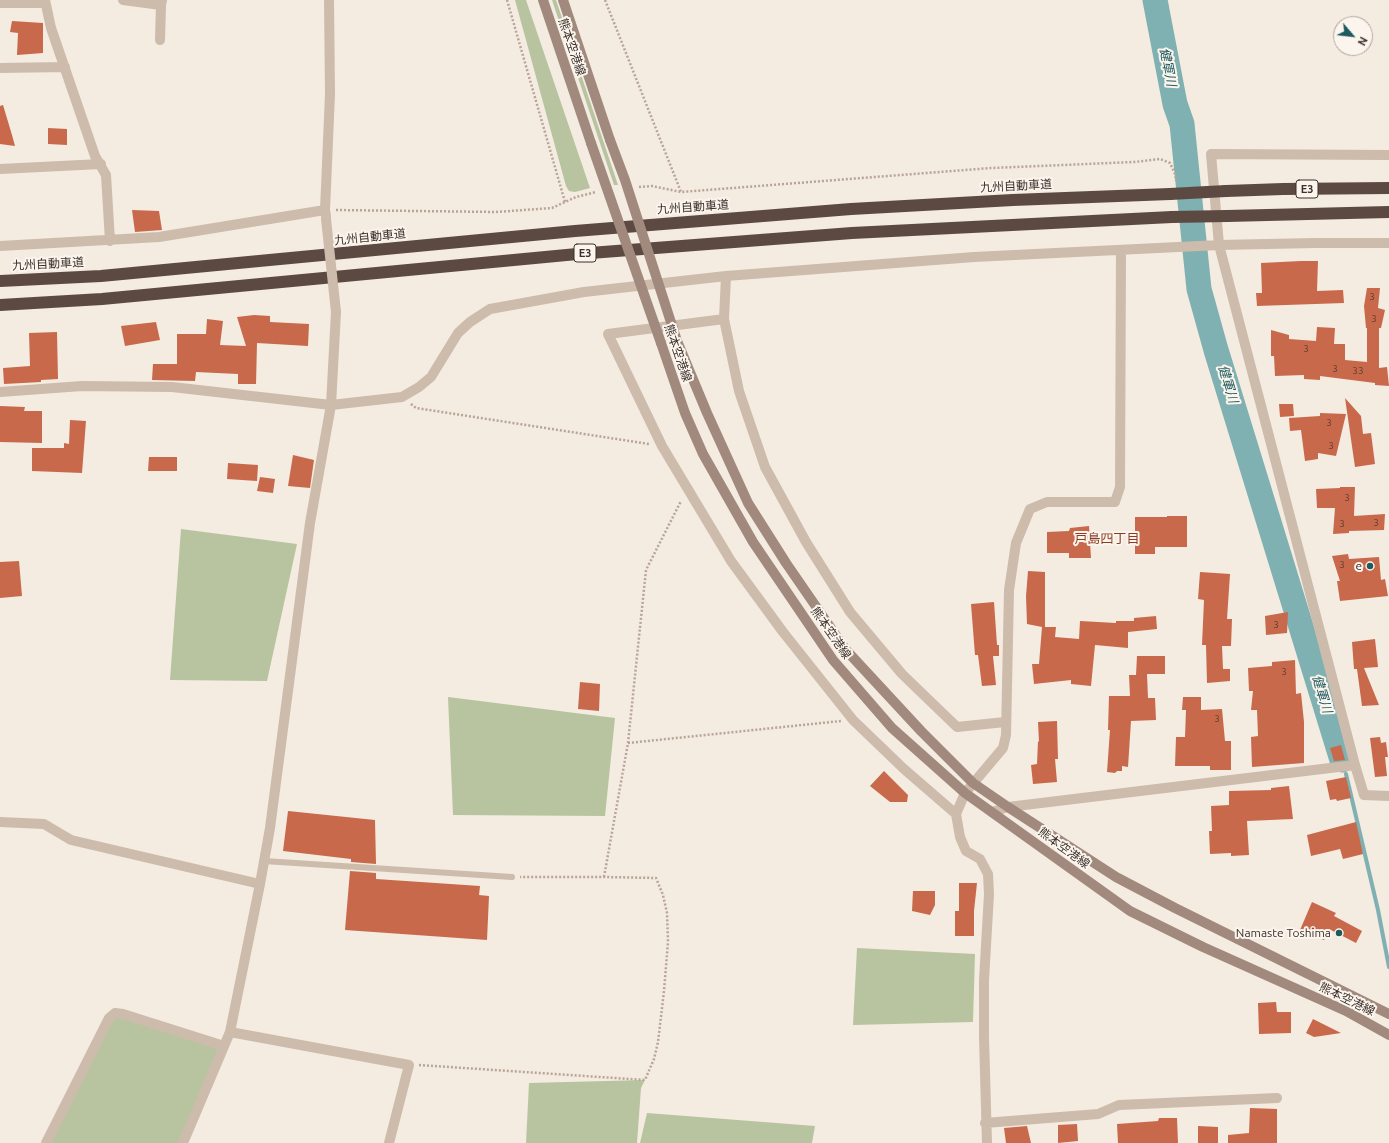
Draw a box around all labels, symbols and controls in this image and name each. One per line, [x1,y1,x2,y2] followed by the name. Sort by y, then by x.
[555,16,589,78] street label: 熊本空港線
[1333,16,1373,56] north arrow
[1355,35,1370,48] text: N
[1157,46,1179,88] water label: 健軍川
[980,177,1052,195] street label: 九州自動車道
[1296,180,1318,198] road number: E3
[657,197,729,217] street label: 九州自動車道
[333,226,407,248] street label: 九州自動車道
[574,244,596,262] road number: E3
[12,255,84,273] street label: 九州自動車道
[1369,291,1375,303] house number: 3
[1371,313,1377,325] house number: 3
[661,322,695,384] street label: 熊本空港線
[1303,343,1309,355] house number: 3
[1215,363,1241,405] water label: 健軍川
[1332,363,1338,375] house number: 3
[1352,365,1364,377] house number: 33
[1326,417,1332,429] house number: 3
[1328,440,1334,452] house number: 3
[1344,492,1350,504] house number: 3
[1373,517,1379,529] house number: 3
[1339,518,1345,530] house number: 3
[1075,531,1139,547] district label: 戸島四丁目
[1339,559,1345,571] house number: 3
[1355,559,1362,573] place label: e
[1365,561,1375,571] marker: e
[808,604,854,662] street label: 熊本空港線
[1273,619,1279,631] house number: 3
[1281,666,1287,678] house number: 3
[1309,673,1335,715] water label: 健軍川
[1214,713,1220,725] house number: 3
[1035,825,1093,871] street label: 熊本空港線
[1236,926,1331,940] place label: Namaste Toshima
[1334,928,1344,938] marker: Namaste Toshima
[1317,979,1377,1019] street label: 熊本空港線

